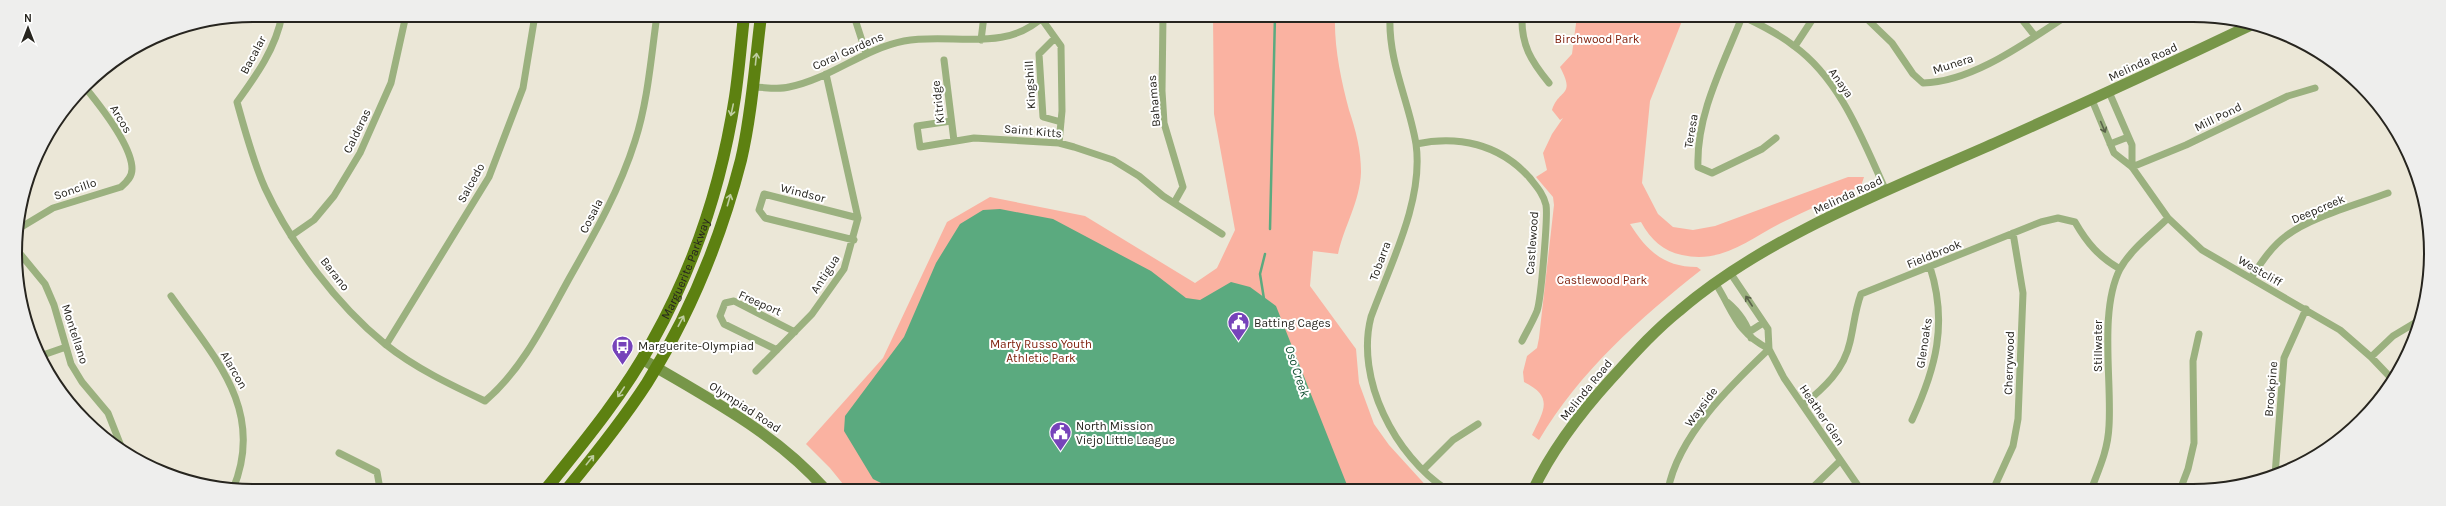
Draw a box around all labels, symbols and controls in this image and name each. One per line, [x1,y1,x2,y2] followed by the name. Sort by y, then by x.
[8,8,48,48] north arrow
[24,12,32,25] text: N
[810,29,886,73] street label: Coral Gardens
[1555,32,1640,46] park label: Birchwood Park
[237,33,269,76] street label: Bacalar
[2106,40,2180,84] street label: Melinda Road
[1931,51,1975,77] street label: Munera
[752,53,760,66] one-way arrow
[1022,60,1038,110] street label: Kingshill
[1826,65,1856,101] street label: Anaya
[1145,74,1163,128] street label: Bahamas
[929,80,947,124] street label: Kitridge
[2192,100,2244,134] street label: Mill Pond
[107,102,135,136] street label: Arcos
[728,103,736,116] one-way arrow
[340,106,374,156] street label: Calderas
[1681,113,1701,149] street label: Teresa
[2100,120,2107,132] one-way arrow
[1003,121,1063,141] street label: Saint Kitts
[454,161,488,205] street label: Salcedo
[1811,173,1885,217] street label: Melinda Road
[52,175,98,203] street label: Soncillo
[779,181,828,205] street label: Windsor
[2289,191,2347,227] street label: Deepcreek
[726,194,733,207] one-way arrow
[576,196,606,236] street label: Cosala
[1523,211,1541,275] street label: Castlewood
[658,216,713,322] street label: Marguerite Parkway
[1905,237,1964,271] street label: Fieldbrook
[1366,240,1394,282] street label: Tobarra
[807,252,843,296] street label: Antigua
[2235,253,2285,290] street label: Westcliff
[318,254,352,294] street label: Barano
[1557,273,1647,287] park label: Castlewood Park
[736,287,784,319] street label: Freeport
[1745,296,1753,307] one-way arrow
[59,302,91,366] street label: Montellano
[1225,310,1251,343] public building icon: Batting Cages
[678,315,686,327] one-way arrow
[1254,316,1331,330] place label: Batting Cages
[1913,317,1935,369] street label: Glenoaks
[2091,319,2105,372] street label: Stillwater
[2001,331,2017,395] street label: Cherrywood
[609,333,635,366] bus stop icon: Marguerite-Olympiad
[990,337,1092,365] park label: Marty Russo Youth Athletic Park
[638,339,754,353] place label: Marguerite-Olympiad
[1282,344,1313,399] water label: Oso Creek
[218,349,250,391] street label: Alarcon
[1557,357,1615,423] street label: Melinda Road
[2262,361,2280,417] street label: Brookpine
[707,379,783,435] street label: Olympiad Road
[1797,382,1847,448] street label: Heather Glen
[1682,385,1720,429] street label: Wayside
[617,386,625,397] one-way arrow
[1076,419,1175,447] place label: North Mission Viejo Little League
[1047,420,1073,453] public building icon: North Mission Viejo Little League
[586,454,595,465] one-way arrow

